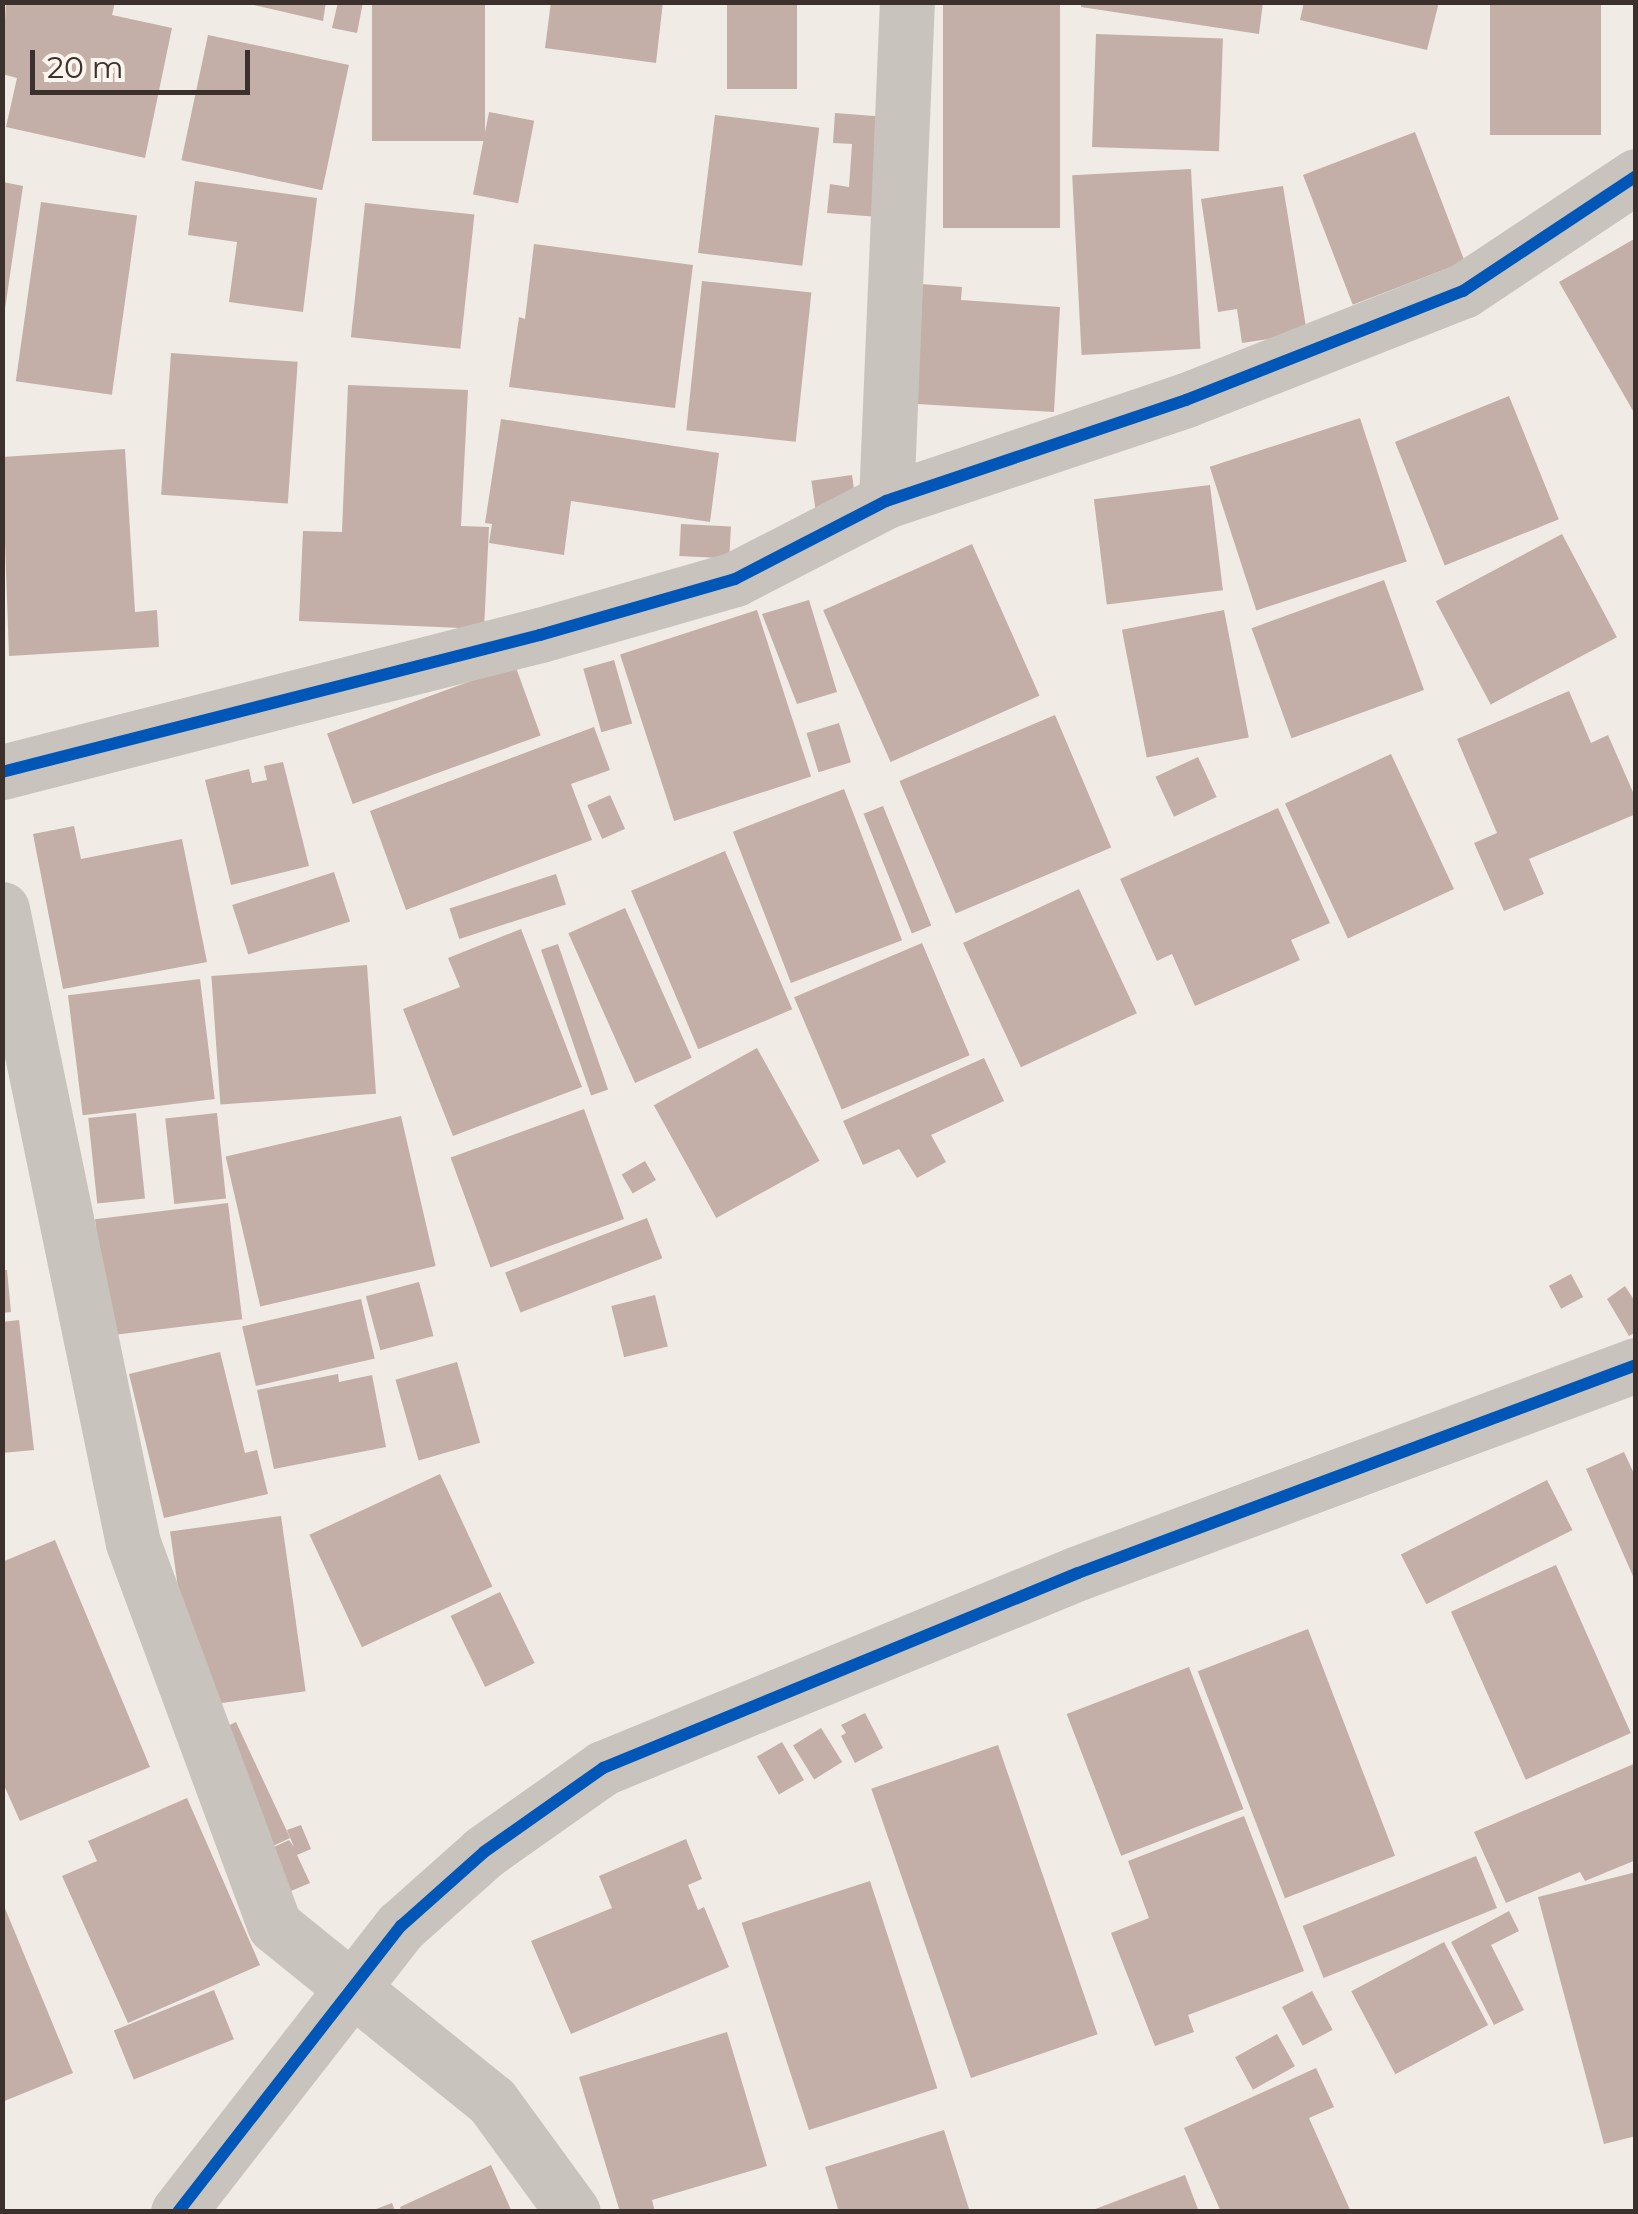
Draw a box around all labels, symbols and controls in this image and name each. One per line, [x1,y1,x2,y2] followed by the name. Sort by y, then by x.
[35,30,255,92] scale bar
[47,49,124,86] text: 20 m

